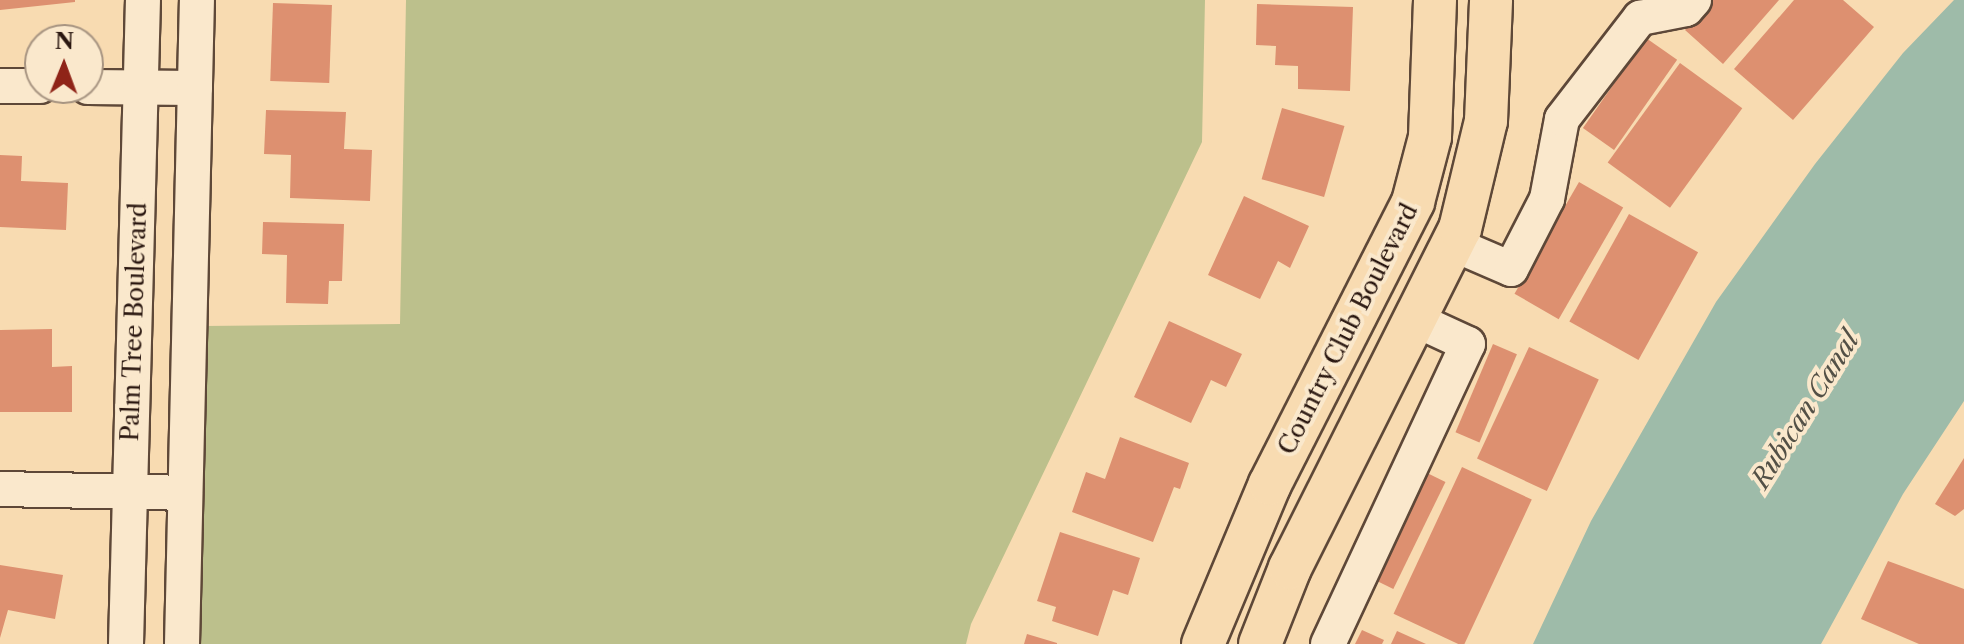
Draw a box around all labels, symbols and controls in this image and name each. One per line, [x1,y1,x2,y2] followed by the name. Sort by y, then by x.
[24,24,104,104] north arrow
[55,28,74,55] text: N
[1272,198,1424,460] street label: Country Club Boulevard
[115,202,153,442] street label: Palm Tree Boulevard
[1745,326,1867,494] water label: Rubican Canal

